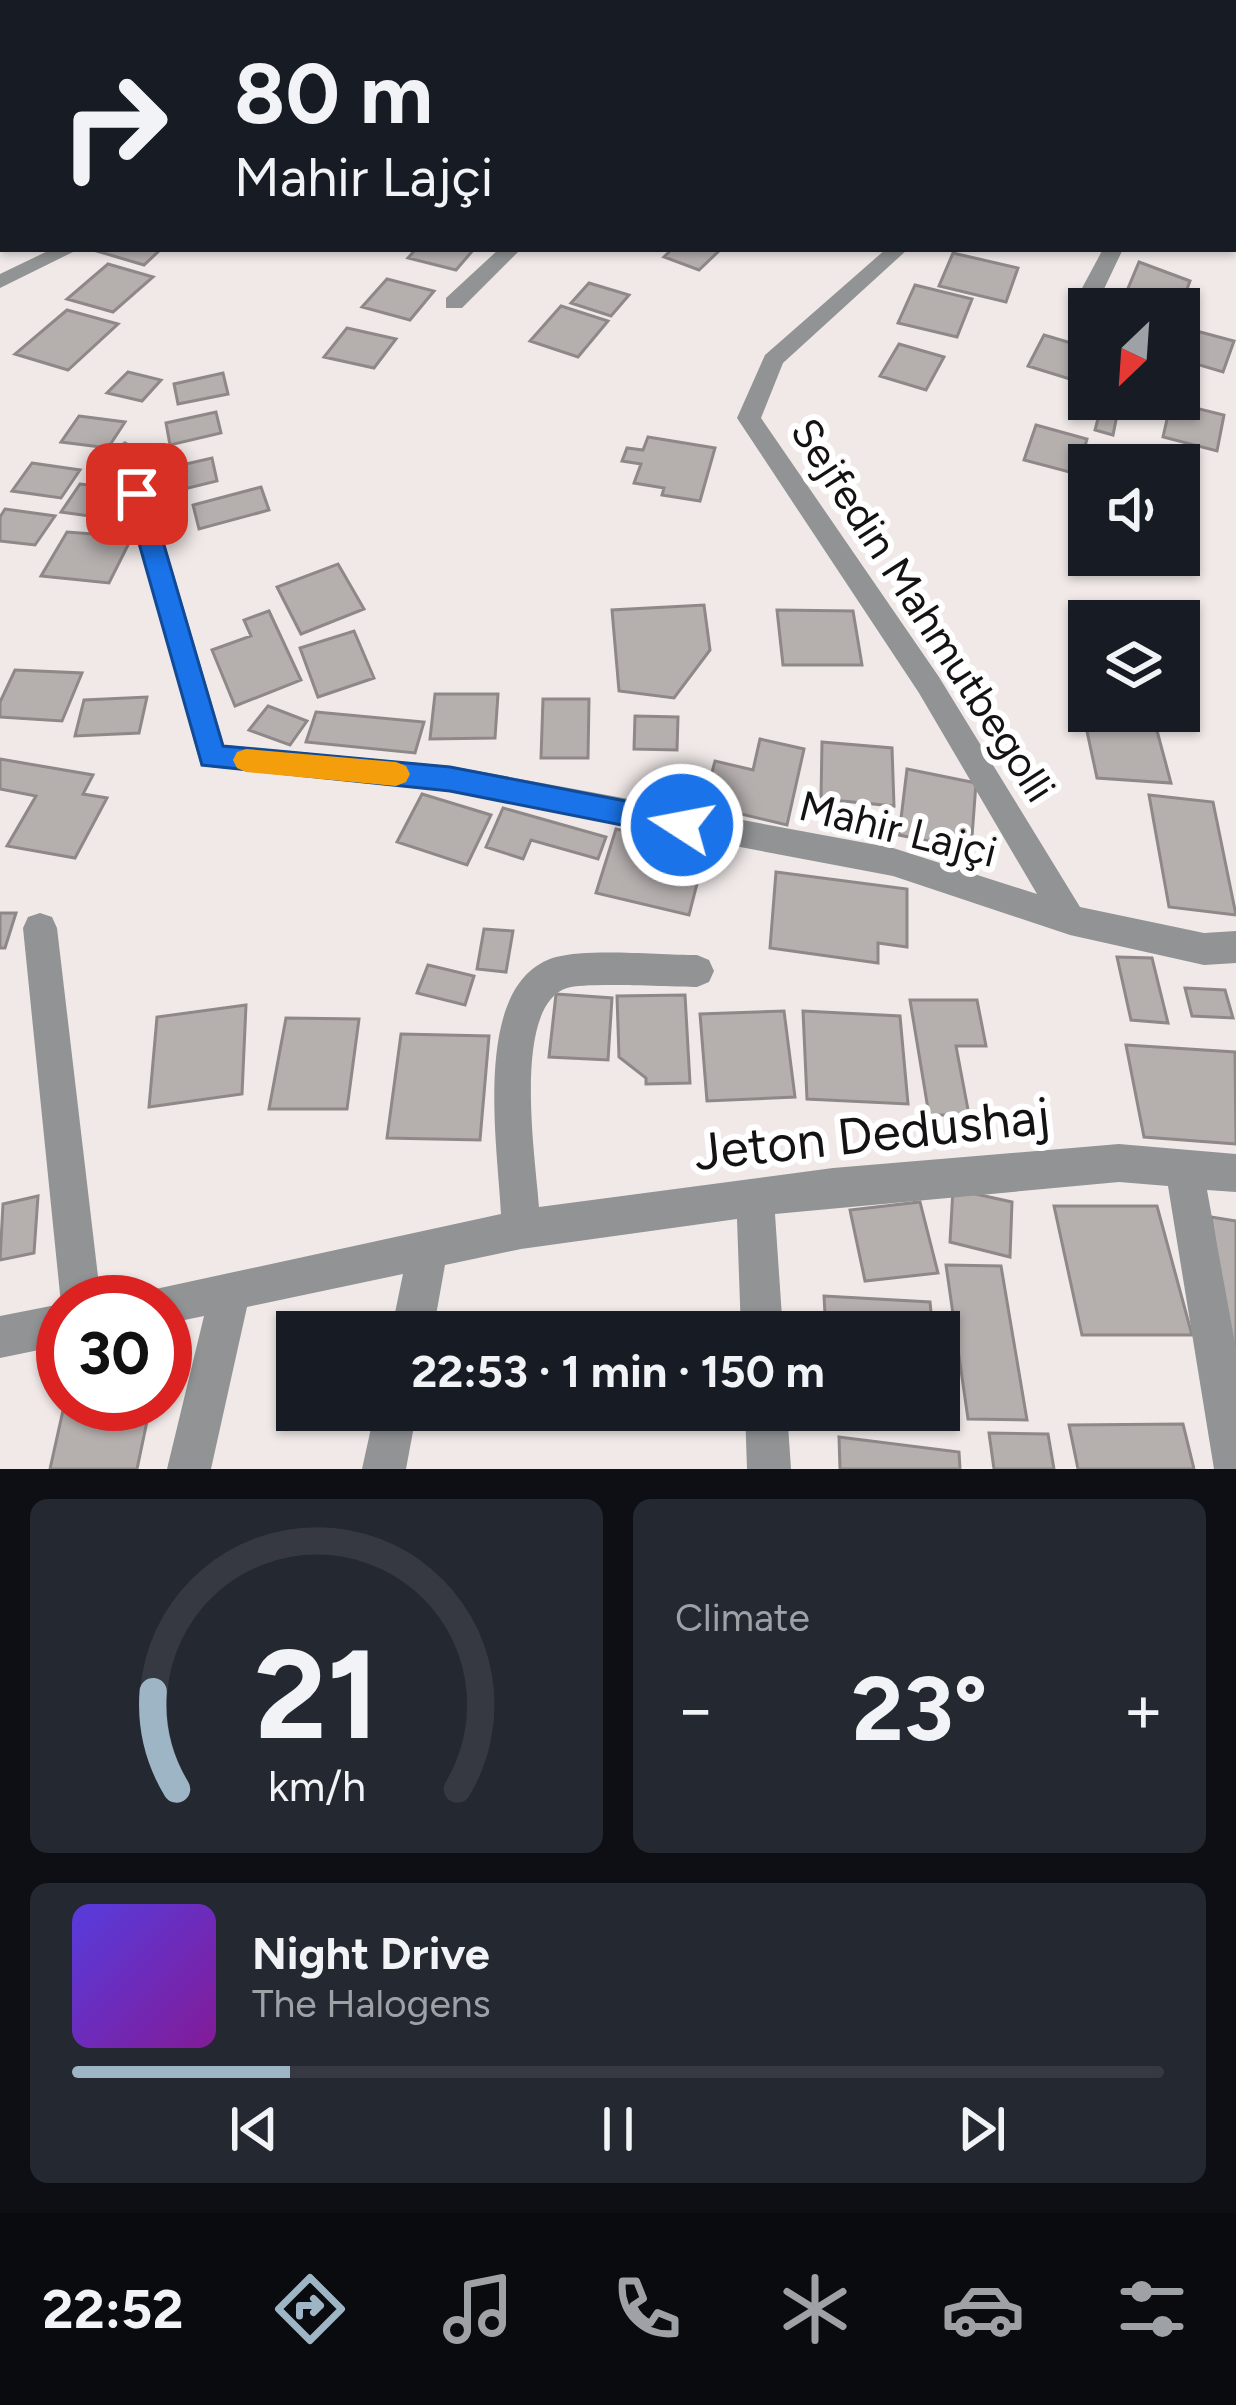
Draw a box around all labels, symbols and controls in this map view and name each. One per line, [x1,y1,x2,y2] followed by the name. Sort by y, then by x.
[234,43,433,144] text: 80 m
[36,48,192,204] icon: right
[234,145,493,210] text: Mahir Lajçi
[1068,288,1200,420] north arrow
[1068,288,1200,732] map controls
[780,409,1066,811] street label: Sejfedin Mahmutbegolli
[86,443,188,545] pin
[1068,444,1200,576] button: sound
[104,461,170,527] icon: arrive
[1068,600,1200,732] button: layers
[619,762,745,888] position arrow
[794,780,1002,878] street label: Mahir Lajçi
[691,1085,1053,1183] street label: Jeton Dedushaj
[36,1275,192,1431] speed limit sign: 30
[411,1344,825,1398] text: 22:53 · 1 min · 150 m
[675,1594,810,1641] text: Climate
[254,1619,379,1769] text: 21
[851,1654,988,1763] text: 23°
[675,1669,716,1749] text: −
[1123,1669,1164,1749] text: +
[268,1760,365,1812] text: km/h
[252,1926,490,1980] text: Night Drive
[252,1980,491,2027] text: The Halogens
[221,2096,287,2162] icon: previous
[585,2096,651,2162] icon: pause
[949,2096,1015,2162] icon: next
[268,2267,352,2351] icon: directions
[436,2267,520,2351] icon: music
[605,2267,689,2351] icon: phone
[773,2267,857,2351] icon: climate
[941,2267,1025,2351] icon: car
[1110,2267,1194,2351] icon: filters
[42,2277,184,2342] text: 22:52

